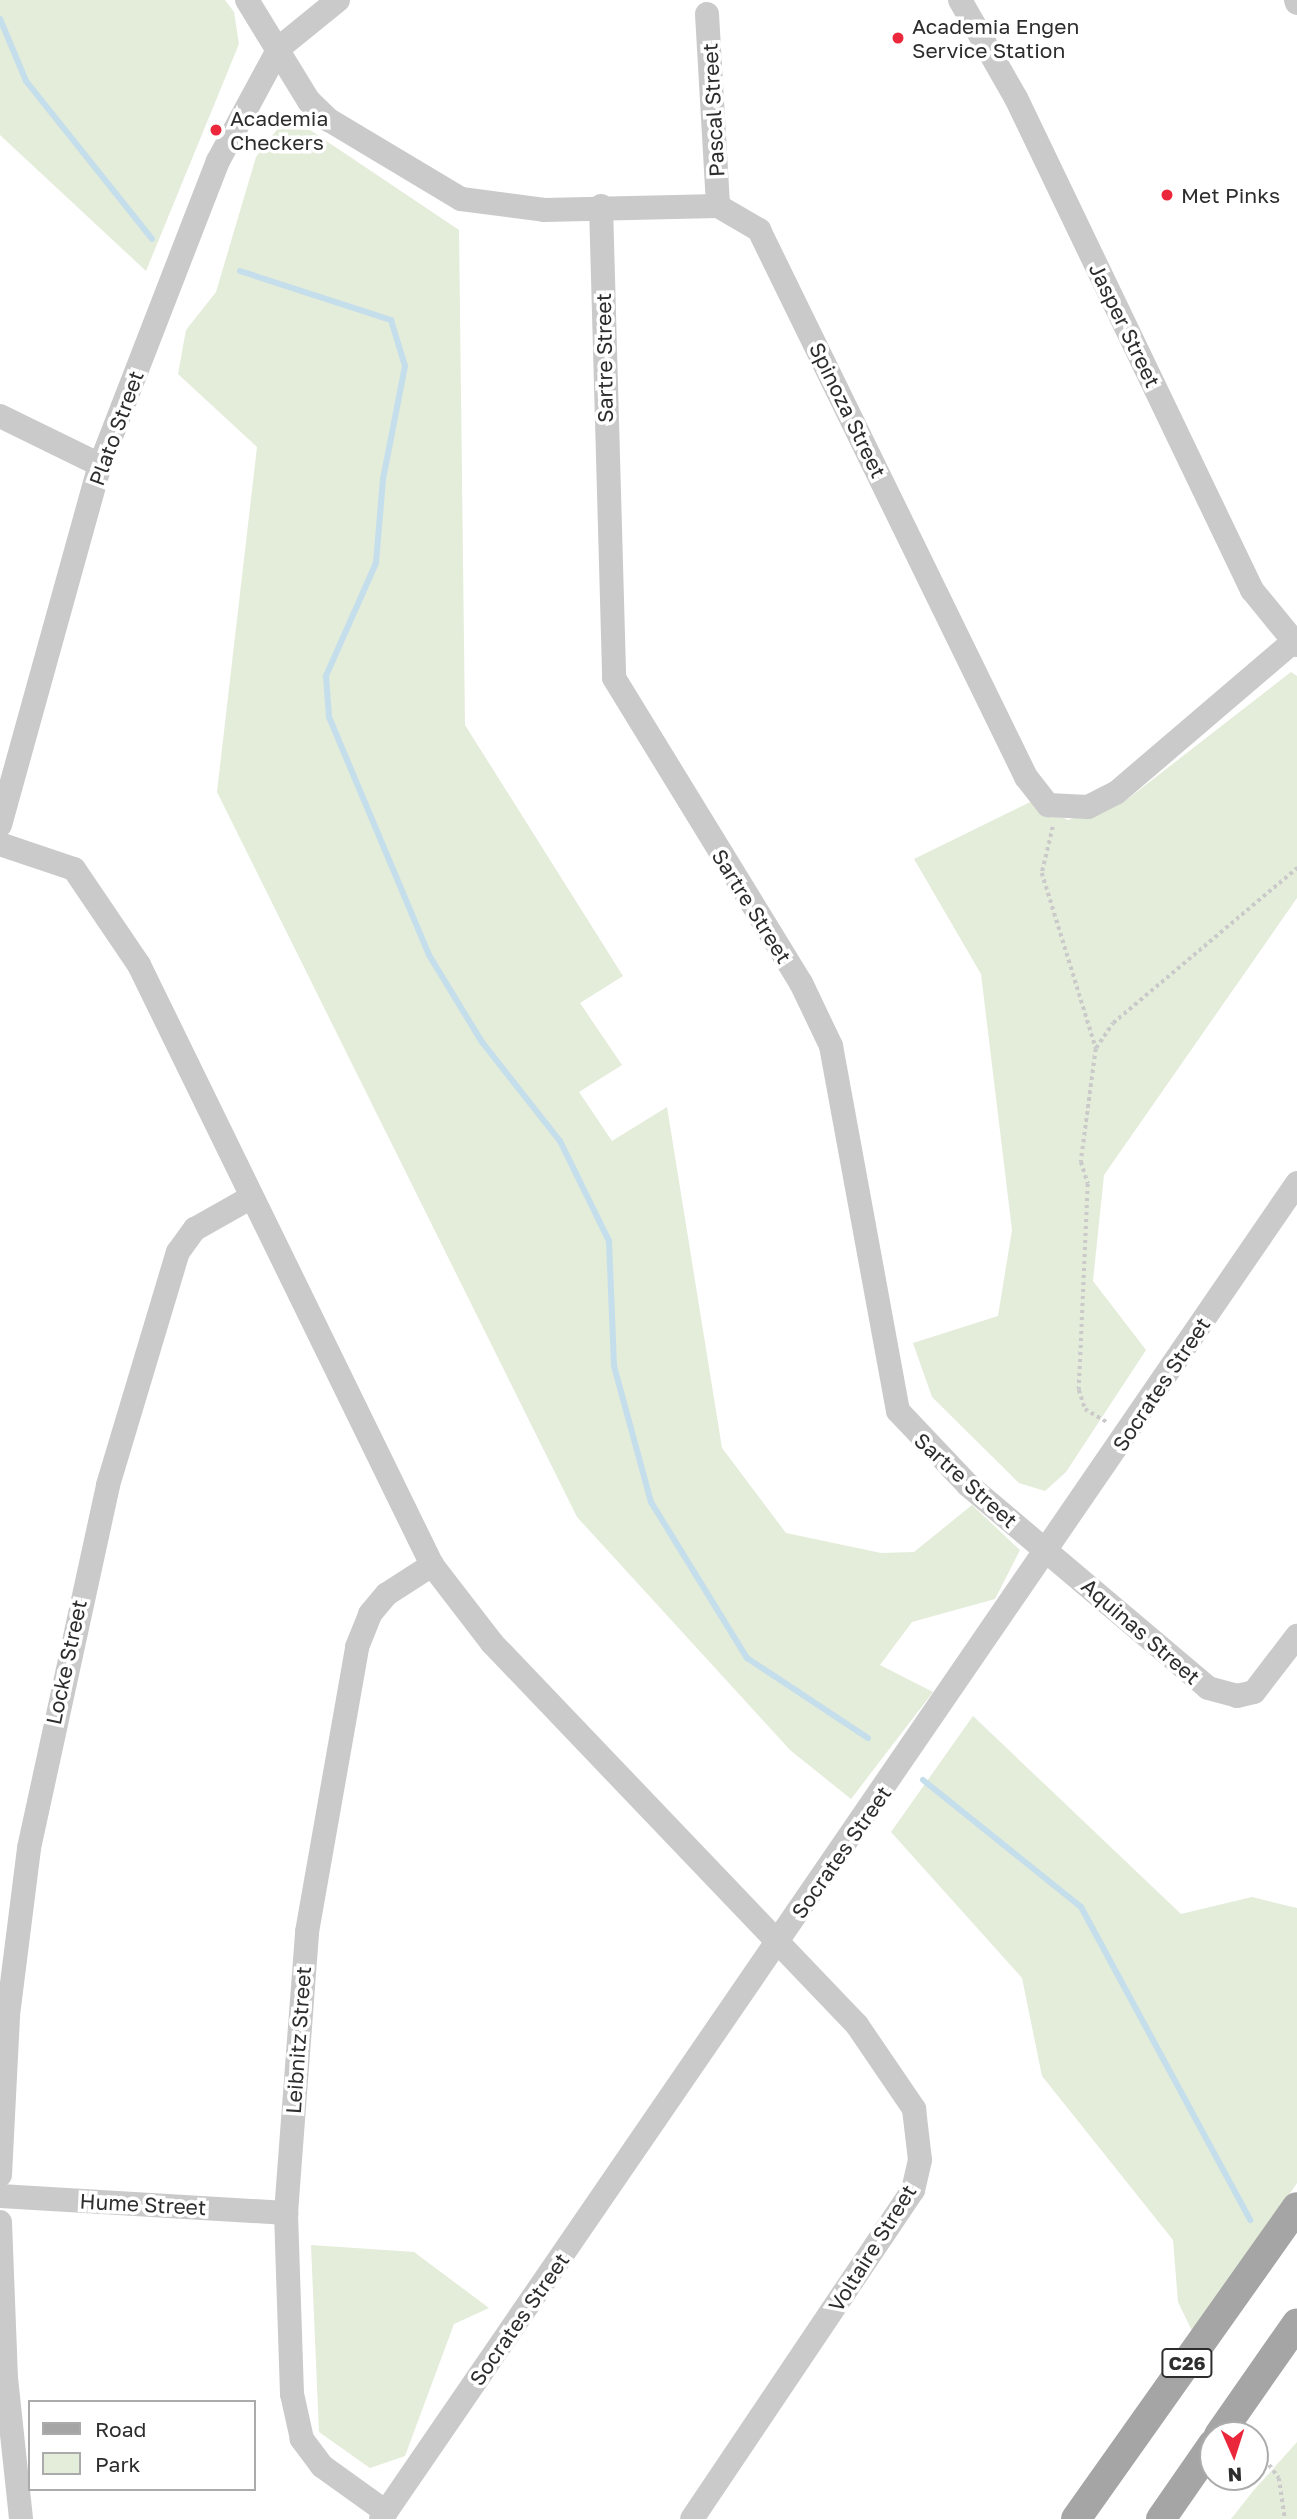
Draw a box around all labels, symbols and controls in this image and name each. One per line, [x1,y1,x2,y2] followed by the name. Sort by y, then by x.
[912,13,1079,63] place label: Academia Engen Service Station
[890,30,906,46] marker: Academia Engen Service Station
[697,42,729,178] street label: Pascal Street
[230,105,328,155] place label: Academia Checkers
[208,122,224,138] marker: Academia Checkers
[1181,182,1280,208] place label: Met Pinks
[1159,187,1175,203] marker: Met Pinks
[1084,259,1166,391] street label: Jasper Street
[590,293,618,423] street label: Sartre Street
[804,338,892,482] street label: Spinoza Street
[84,367,148,489] street label: Plato Street
[707,844,797,968] street label: Sartre Street
[1107,1312,1215,1456] street label: Socrates Street
[909,1427,1023,1533] street label: Sartre Street
[1077,1573,1205,1689] street label: Aquinas Street
[40,1597,92,1727] street label: Locke Street
[786,1781,896,1923] street label: Socrates Street
[280,1965,316,2115] street label: Leibnitz Street
[823,2180,921,2316] street label: Voltaire Street
[79,2188,207,2220] street label: Hume Street
[464,2248,574,2390] street label: Socrates Street
[1161,2348,1213,2378] road number: C26
[28,2400,256,2491] legend
[95,2416,146,2442] text: Road
[1199,2421,1269,2491] north arrow
[95,2451,140,2477] text: Park
[1227,2464,1243,2487] text: N

